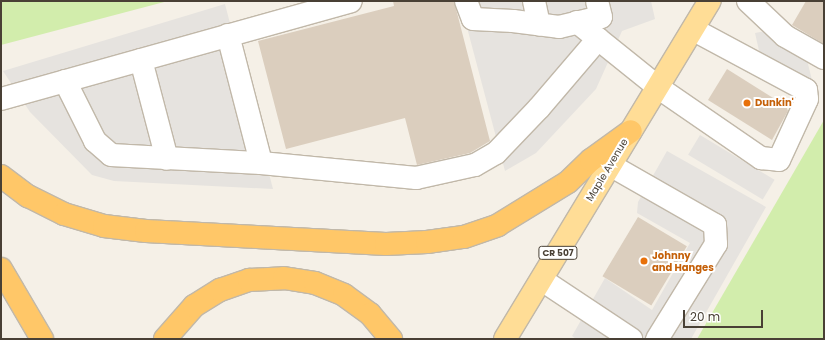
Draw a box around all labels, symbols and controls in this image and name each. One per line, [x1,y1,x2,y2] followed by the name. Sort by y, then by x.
[755,97,794,109] place label: Dunkin'
[742,98,752,108] marker: Dunkin'
[584,136,630,204] street label: Maple Avenue
[538,246,578,260] road number: CR 507
[652,249,714,272] place label: Johnny and Hanges
[639,256,649,266] marker: Johnny and Hanges
[685,302,765,328] scale bar
[690,308,720,325] text: 20 m

